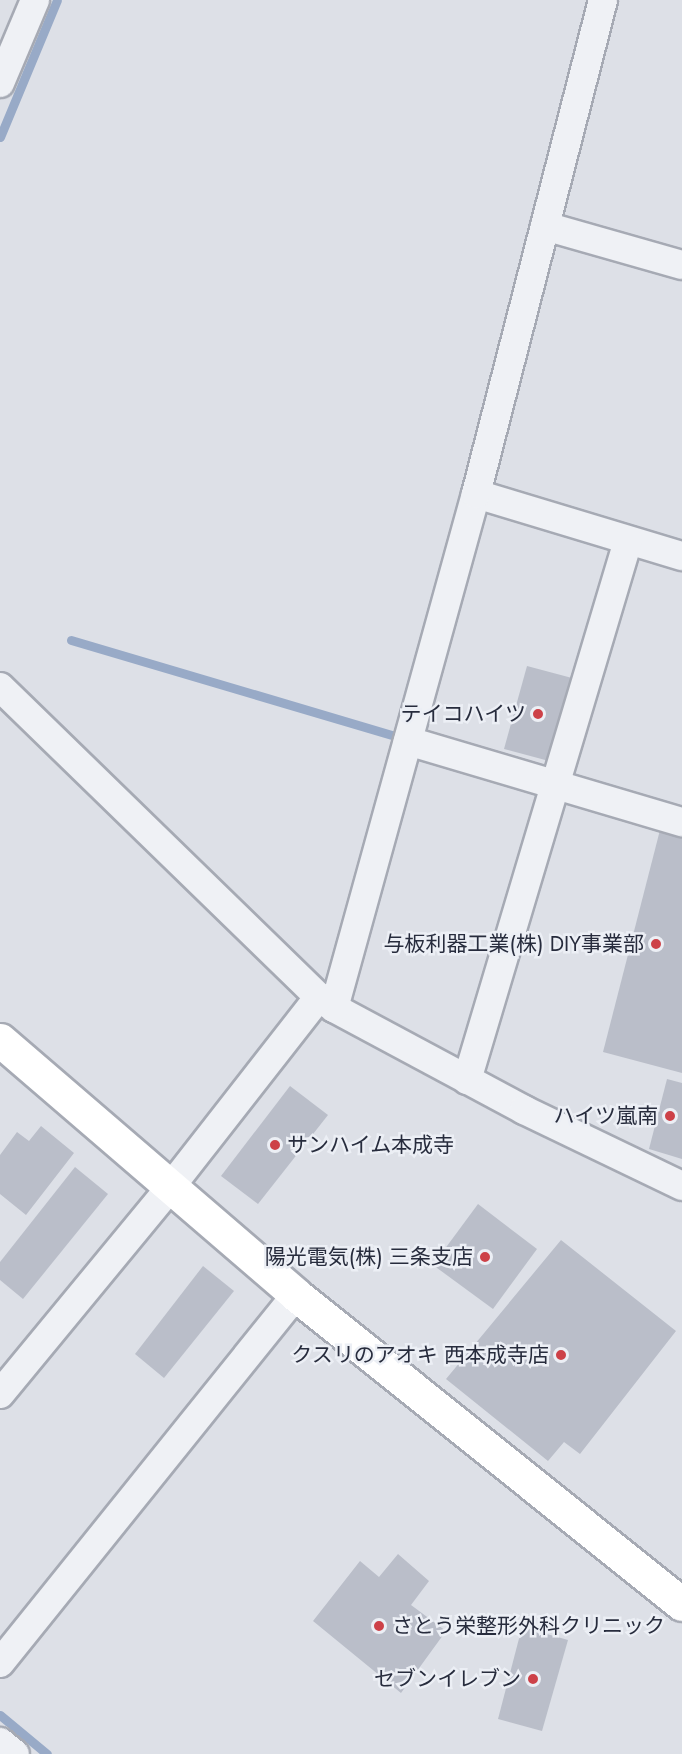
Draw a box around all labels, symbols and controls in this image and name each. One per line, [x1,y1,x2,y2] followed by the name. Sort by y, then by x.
[400,701,526,727] place label: テイコハイツ
[531,707,545,721] marker: テイコハイツ
[383,931,644,957] place label: 与板利器工業(株) DIY事業部
[649,937,663,951] marker: 与板利器工業(株) DIY事業部
[553,1103,658,1129] place label: ハイツ嵐南
[663,1109,677,1123] marker: ハイツ嵐南
[287,1132,455,1158] place label: サンハイム本成寺
[268,1138,282,1152] marker: サンハイム本成寺
[265,1244,473,1270] place label: 陽光電気(株) 三条支店
[478,1250,492,1264] marker: 陽光電気(株) 三条支店
[291,1342,549,1368] place label: クスリのアオキ 西本成寺店
[554,1348,568,1362] marker: クスリのアオキ 西本成寺店
[392,1613,665,1639] place label: さとう栄整形外科クリニック
[370,1617,388,1635] marker: さとう栄整形外科クリニック
[374,1666,521,1692] place label: セブンイレブン
[526,1672,540,1686] marker: セブンイレブン

